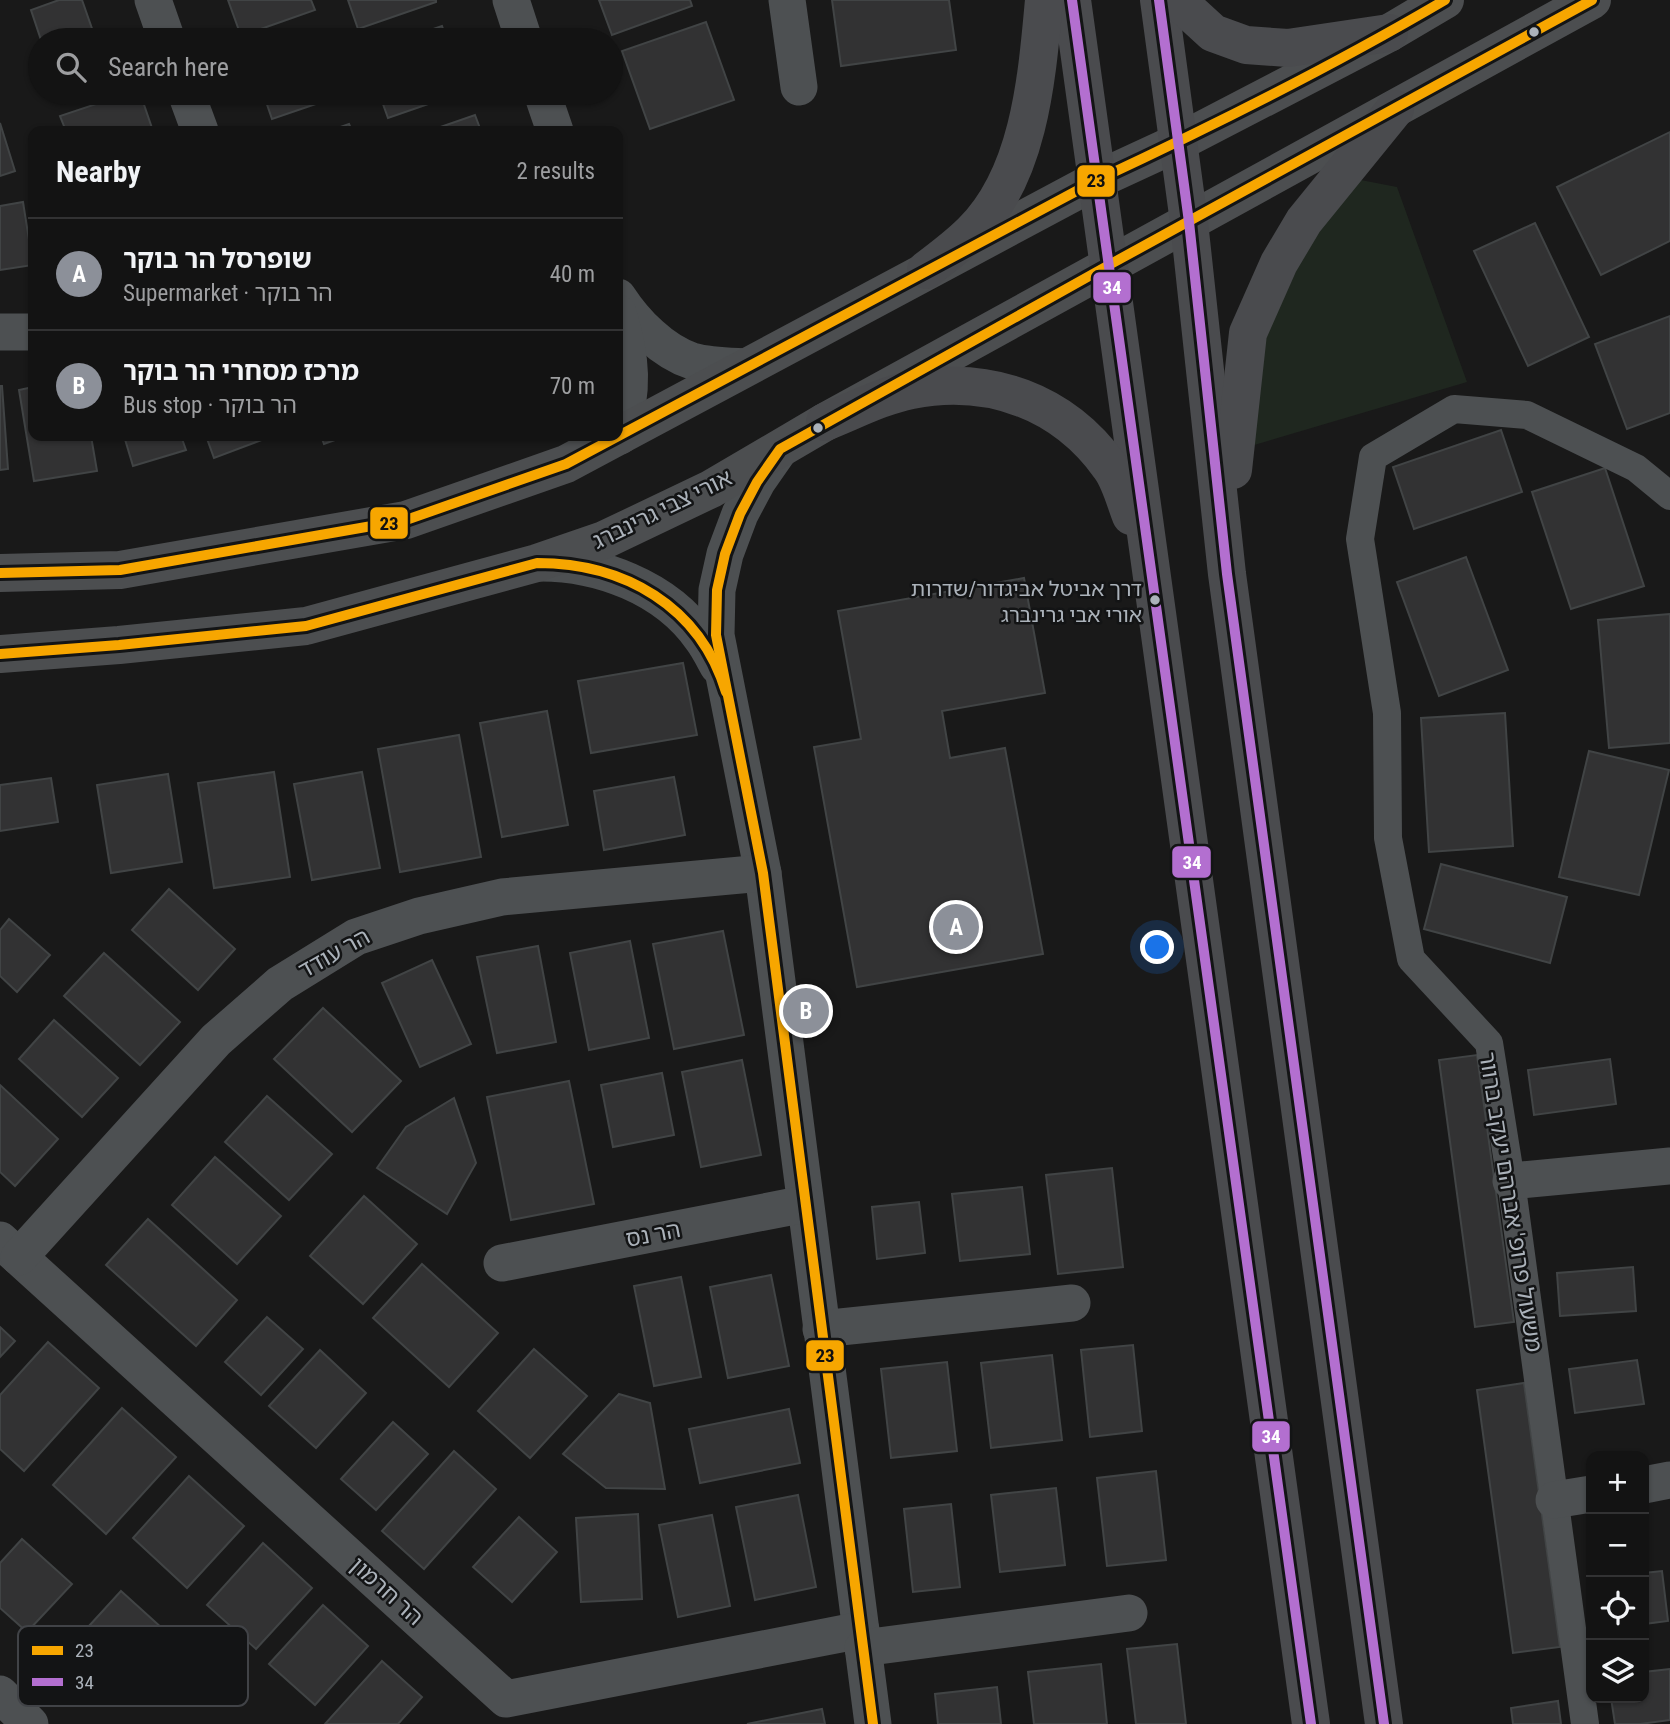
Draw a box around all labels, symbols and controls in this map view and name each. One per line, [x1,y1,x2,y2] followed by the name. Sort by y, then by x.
[1527,25,1541,39] unlabelled marker
[28,28,623,105] search box
[52,48,90,86] icon: search
[108,52,229,82] text: Search here
[56,154,141,189] text: Nearby
[517,158,595,185] text: 2 results
[1076,164,1116,198] line badge: 23
[1086,169,1106,192] text: 23
[123,244,312,274] text: שופרסל הר בוקר
[72,261,86,288] text: A
[550,261,595,288] text: 40 m
[1092,271,1132,304] line badge: 34
[1102,276,1122,299] text: 34
[123,280,333,307] text: Supermarket · הר בוקר
[123,356,359,386] text: מרכז מסחרי הר בוקר
[73,373,85,400] text: B
[550,373,595,400] text: 70 m
[123,392,297,419] text: Bus stop · הר בוקר
[811,421,825,435] unlabelled marker
[588,464,736,555] street label: אורי צבי גרינברג
[369,506,409,540] line badge: 23
[379,512,399,535] text: 23
[911,577,1142,627] place label: דרך אביטל אביגדור/שדרות אורי אבי גרינברג
[1148,593,1162,607] marker: דרך אביטל אביגדור/שדרות אורי אבי גרינברג
[1171,845,1212,879] line badge: 34
[1182,851,1202,874] text: 34
[933,901,979,953] pin: A
[294,923,375,984] street label: הר עודד
[1140,930,1174,964] your location
[783,985,829,1037] pin: B
[1473,1050,1548,1354] street label: משעול פרופ' אברהם יעקב ברוור
[623,1216,683,1253] street label: הר נס
[805,1339,845,1372] line badge: 23
[815,1344,835,1367] text: 23
[1251,1420,1291,1453] line badge: 34
[1261,1425,1281,1448] text: 34
[1586,1451,1649,1703] map controls
[1586,1451,1649,1514] button: +
[1586,1514,1649,1577] button: −
[345,1552,429,1631] street label: הר חרמון
[1586,1577,1649,1640] button: locate
[18,1626,248,1706] legend
[75,1639,94,1662] text: 23
[1586,1640,1649,1703] button: layers
[75,1671,94,1694] text: 34

